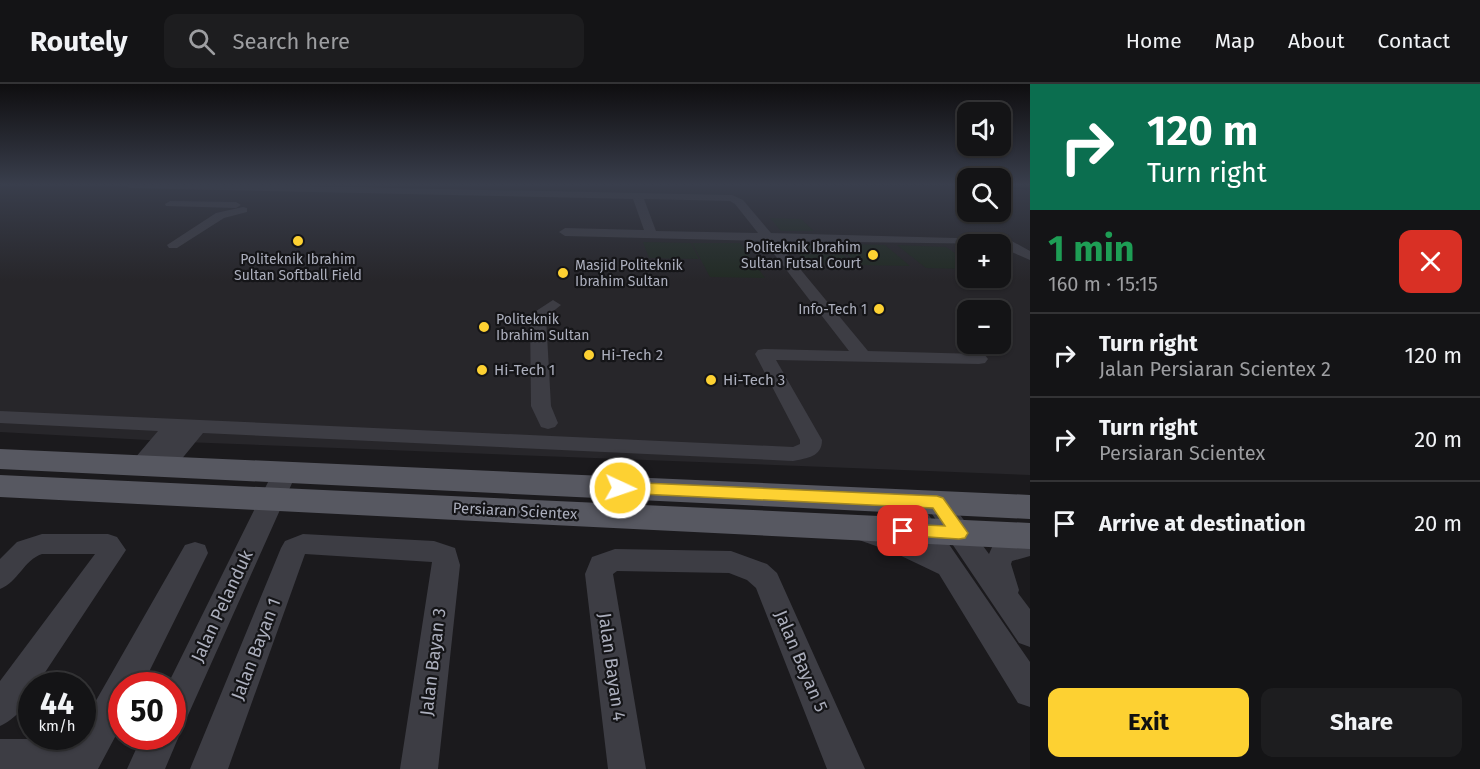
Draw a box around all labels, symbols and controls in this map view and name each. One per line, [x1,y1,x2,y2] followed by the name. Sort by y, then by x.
[164,14,584,68] search box
[30,25,128,58] text: Routely
[185,25,218,58] icon: search
[233,28,350,55] text: Search here
[1126,28,1182,54] text: Home
[1215,28,1255,54] text: Map
[1288,28,1345,54] text: About
[1378,28,1450,54] text: Contact
[957,102,1011,354] map controls
[957,102,1011,156] button: sound
[1147,106,1258,156] text: 120 m
[1048,108,1126,186] icon: right
[1147,157,1267,189] text: Turn right
[957,168,1011,222] button: search
[1048,227,1135,271] text: 1 min
[1399,230,1462,293] button: close
[291,234,305,248] marker: Politeknik Ibrahim Sultan Softball Field
[957,234,1011,288] button: +
[741,239,862,272] place label: Politeknik Ibrahim Sultan Futsal Court
[866,248,880,262] marker: Politeknik Ibrahim Sultan Futsal Court
[234,251,362,284] place label: Politeknik Ibrahim Sultan Softball Field
[575,257,684,290] place label: Masjid Politeknik Ibrahim Sultan
[556,266,570,280] marker: Masjid Politeknik Ibrahim Sultan
[1048,272,1158,296] text: 160 m · 15:15
[957,300,1011,354] button: −
[798,301,867,318] place label: Info-Tech 1
[872,302,886,316] marker: Info-Tech 1
[496,311,590,344] place label: Politeknik Ibrahim Sultan
[477,320,491,334] marker: Politeknik Ibrahim Sultan
[1099,330,1198,357] text: Turn right
[1048,339,1081,372] icon: right
[1405,342,1462,369] text: 120 m
[601,346,663,364] place label: Hi-Tech 2
[582,348,596,362] marker: Hi-Tech 2
[1099,357,1331,381] text: Jalan Persiaran Scientex 2
[494,361,555,379] place label: Hi-Tech 1
[475,363,489,377] marker: Hi-Tech 1
[723,371,785,389] place label: Hi-Tech 3
[704,373,718,387] marker: Hi-Tech 3
[1099,414,1198,441] text: Turn right
[1048,423,1081,456] icon: right
[1414,426,1462,453] text: 20 m
[1099,441,1265,465] text: Persiaran Scientex
[588,456,652,520] position arrow
[452,499,578,523] street label: Persiaran Scientex
[877,505,928,556] pin
[1048,507,1081,540] icon: arrive
[1099,510,1306,537] text: Arrive at destination
[1414,510,1462,537] text: 20 m
[886,514,919,547] icon: arrive
[186,546,258,666] street label: Jalan Pelanduk
[226,595,286,703] street label: Jalan Bayan 1
[415,607,451,717] street label: Jalan Bayan 3
[770,607,832,715] street label: Jalan Bayan 5
[594,611,631,723] street label: Jalan Bayan 4
[108,672,186,750] speed limit sign: 50
[40,686,74,722] text: 44
[1048,688,1249,757] button: Exit
[1261,688,1462,757] button: Share
[38,717,76,735] text: km/h

